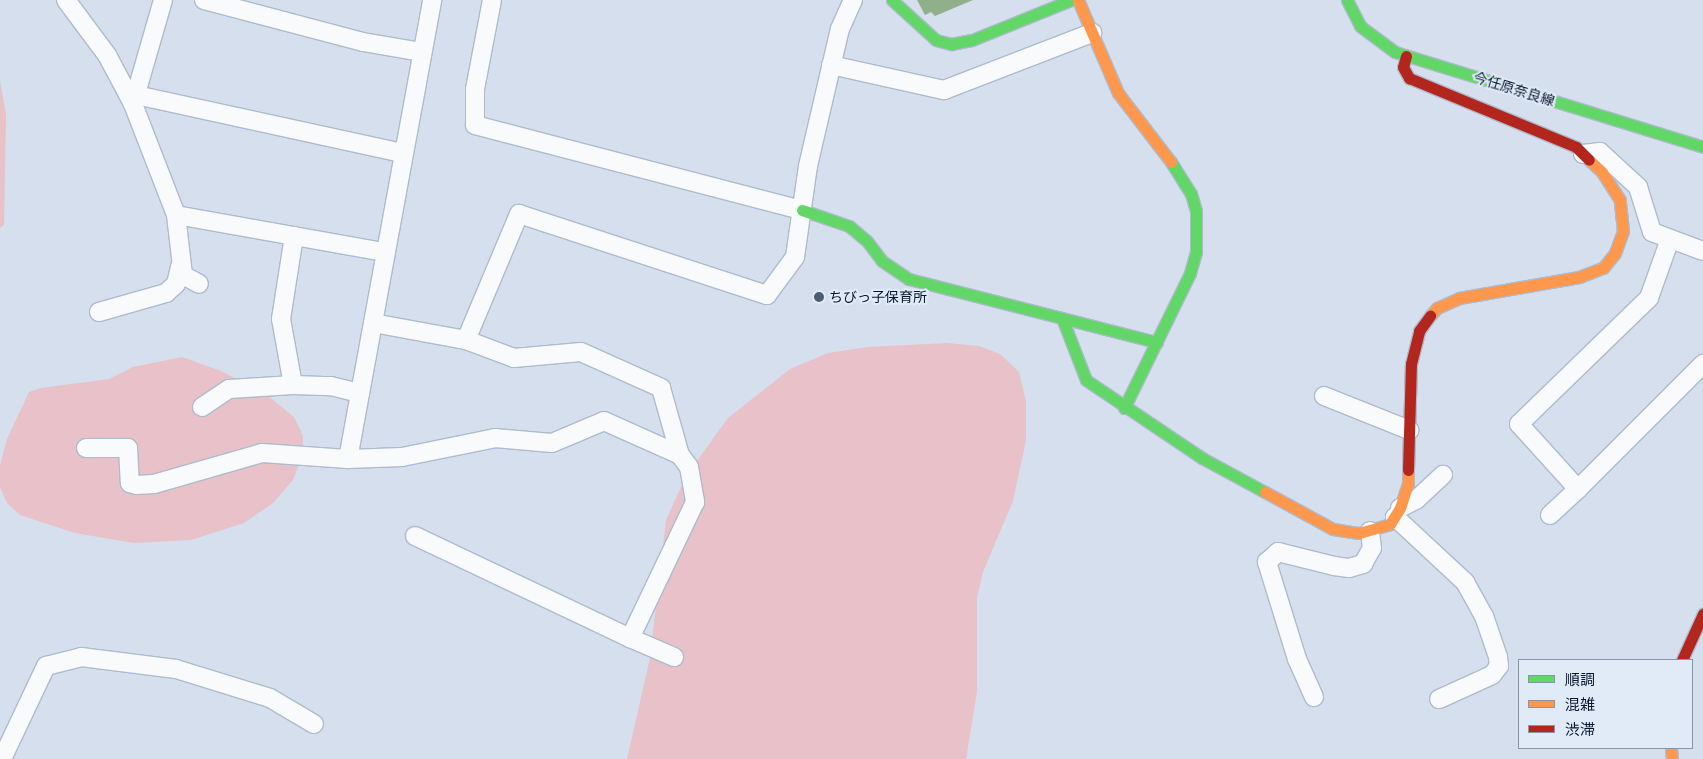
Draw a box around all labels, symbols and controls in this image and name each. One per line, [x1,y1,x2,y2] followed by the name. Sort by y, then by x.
[1471,69,1557,109] street label: 今任原奈良線
[829,289,927,305] place label: ちびっ子保育所
[813,291,825,303] marker: ちびっ子保育所
[1518,659,1693,749] legend
[1565,670,1595,689] text: 順調
[1565,695,1595,714] text: 混雑
[1565,720,1595,739] text: 渋滞

